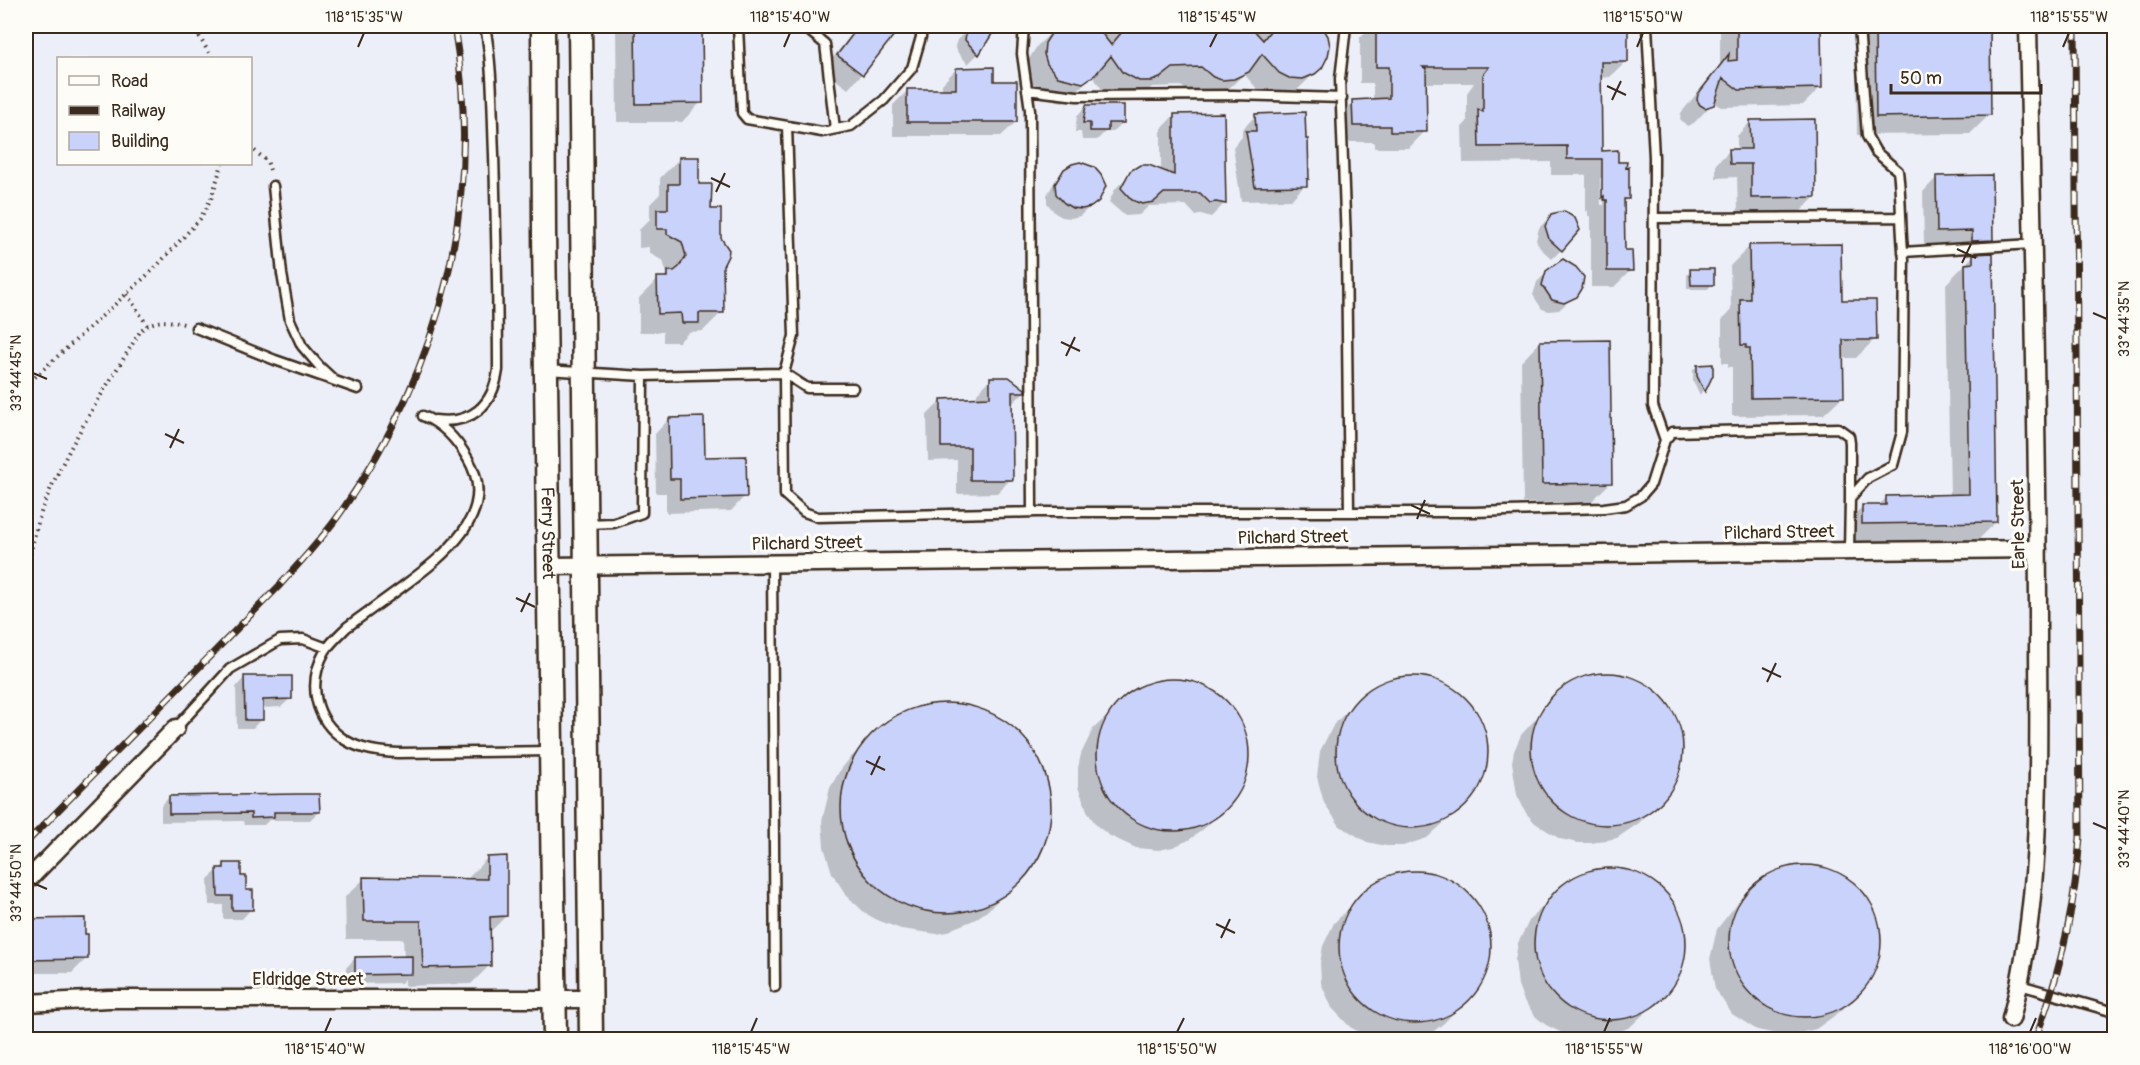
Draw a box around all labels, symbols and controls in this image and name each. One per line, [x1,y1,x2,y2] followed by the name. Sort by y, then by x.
[325,8,403,27] text: 118°15'35"W
[750,8,831,27] text: 118°15'40"W
[1178,8,1256,27] text: 118°15'45"W
[1603,8,1683,27] text: 118°15'50"W
[2030,8,2108,27] text: 118°15'55"W
[57,57,252,165] legend
[1891,57,2041,95] scale bar
[1900,67,1942,90] text: 50 m
[111,70,148,93] text: Road
[111,100,166,123] text: Railway
[111,130,169,153] text: Building
[2115,281,2134,357] text: 33°44'35"N
[7,335,26,411] text: 33°44'45"N
[2006,478,2031,569] street label: Earle Street
[535,487,560,580] street label: Ferry Street
[1723,520,1835,545] street label: Pilchard Street
[1237,525,1349,550] street label: Pilchard Street
[751,531,863,556] street label: Pilchard Street
[2115,790,2134,868] text: 33°44'40"N
[7,844,26,922] text: 33°44'50"N
[252,968,364,991] street label: Eldridge Street
[285,1040,366,1059] text: 118°15'40"W
[712,1040,790,1059] text: 118°15'45"W
[1137,1040,1217,1059] text: 118°15'50"W
[1565,1040,1643,1059] text: 118°15'55"W
[1989,1040,2072,1059] text: 118°16'00"W

